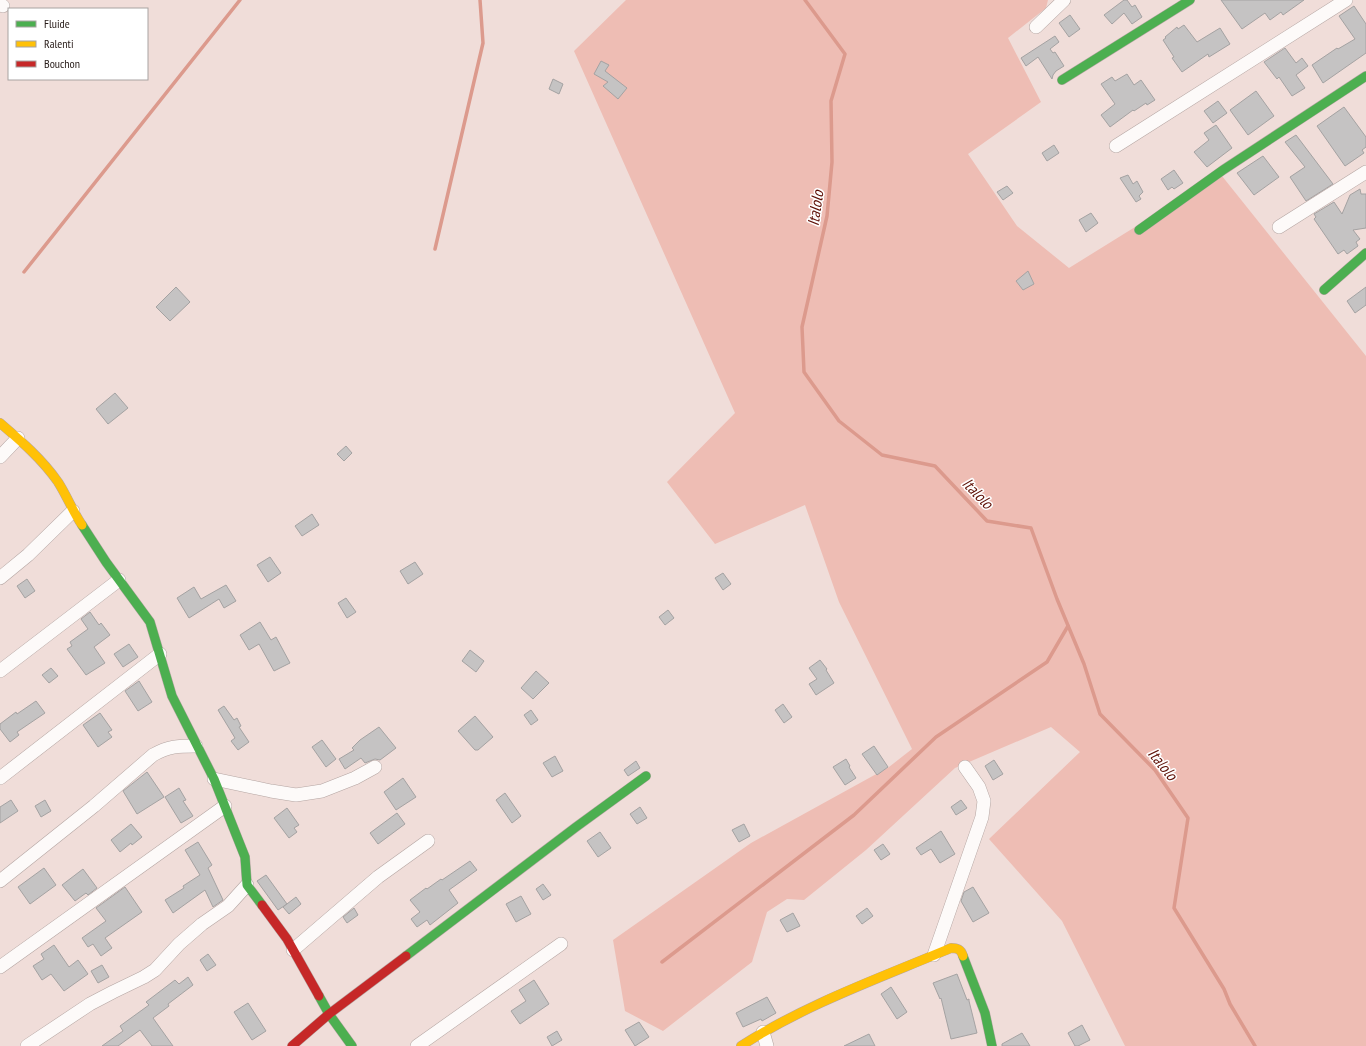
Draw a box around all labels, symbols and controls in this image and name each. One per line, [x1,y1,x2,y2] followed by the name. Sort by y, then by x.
[8,8,148,80] legend
[44,16,70,31] text: Fluide
[44,36,73,51] text: Ralenti
[44,56,80,71] text: Bouchon
[803,188,828,227] water label: Italolo
[958,473,998,514] water label: Italolo
[1144,744,1183,785] water label: Italolo

